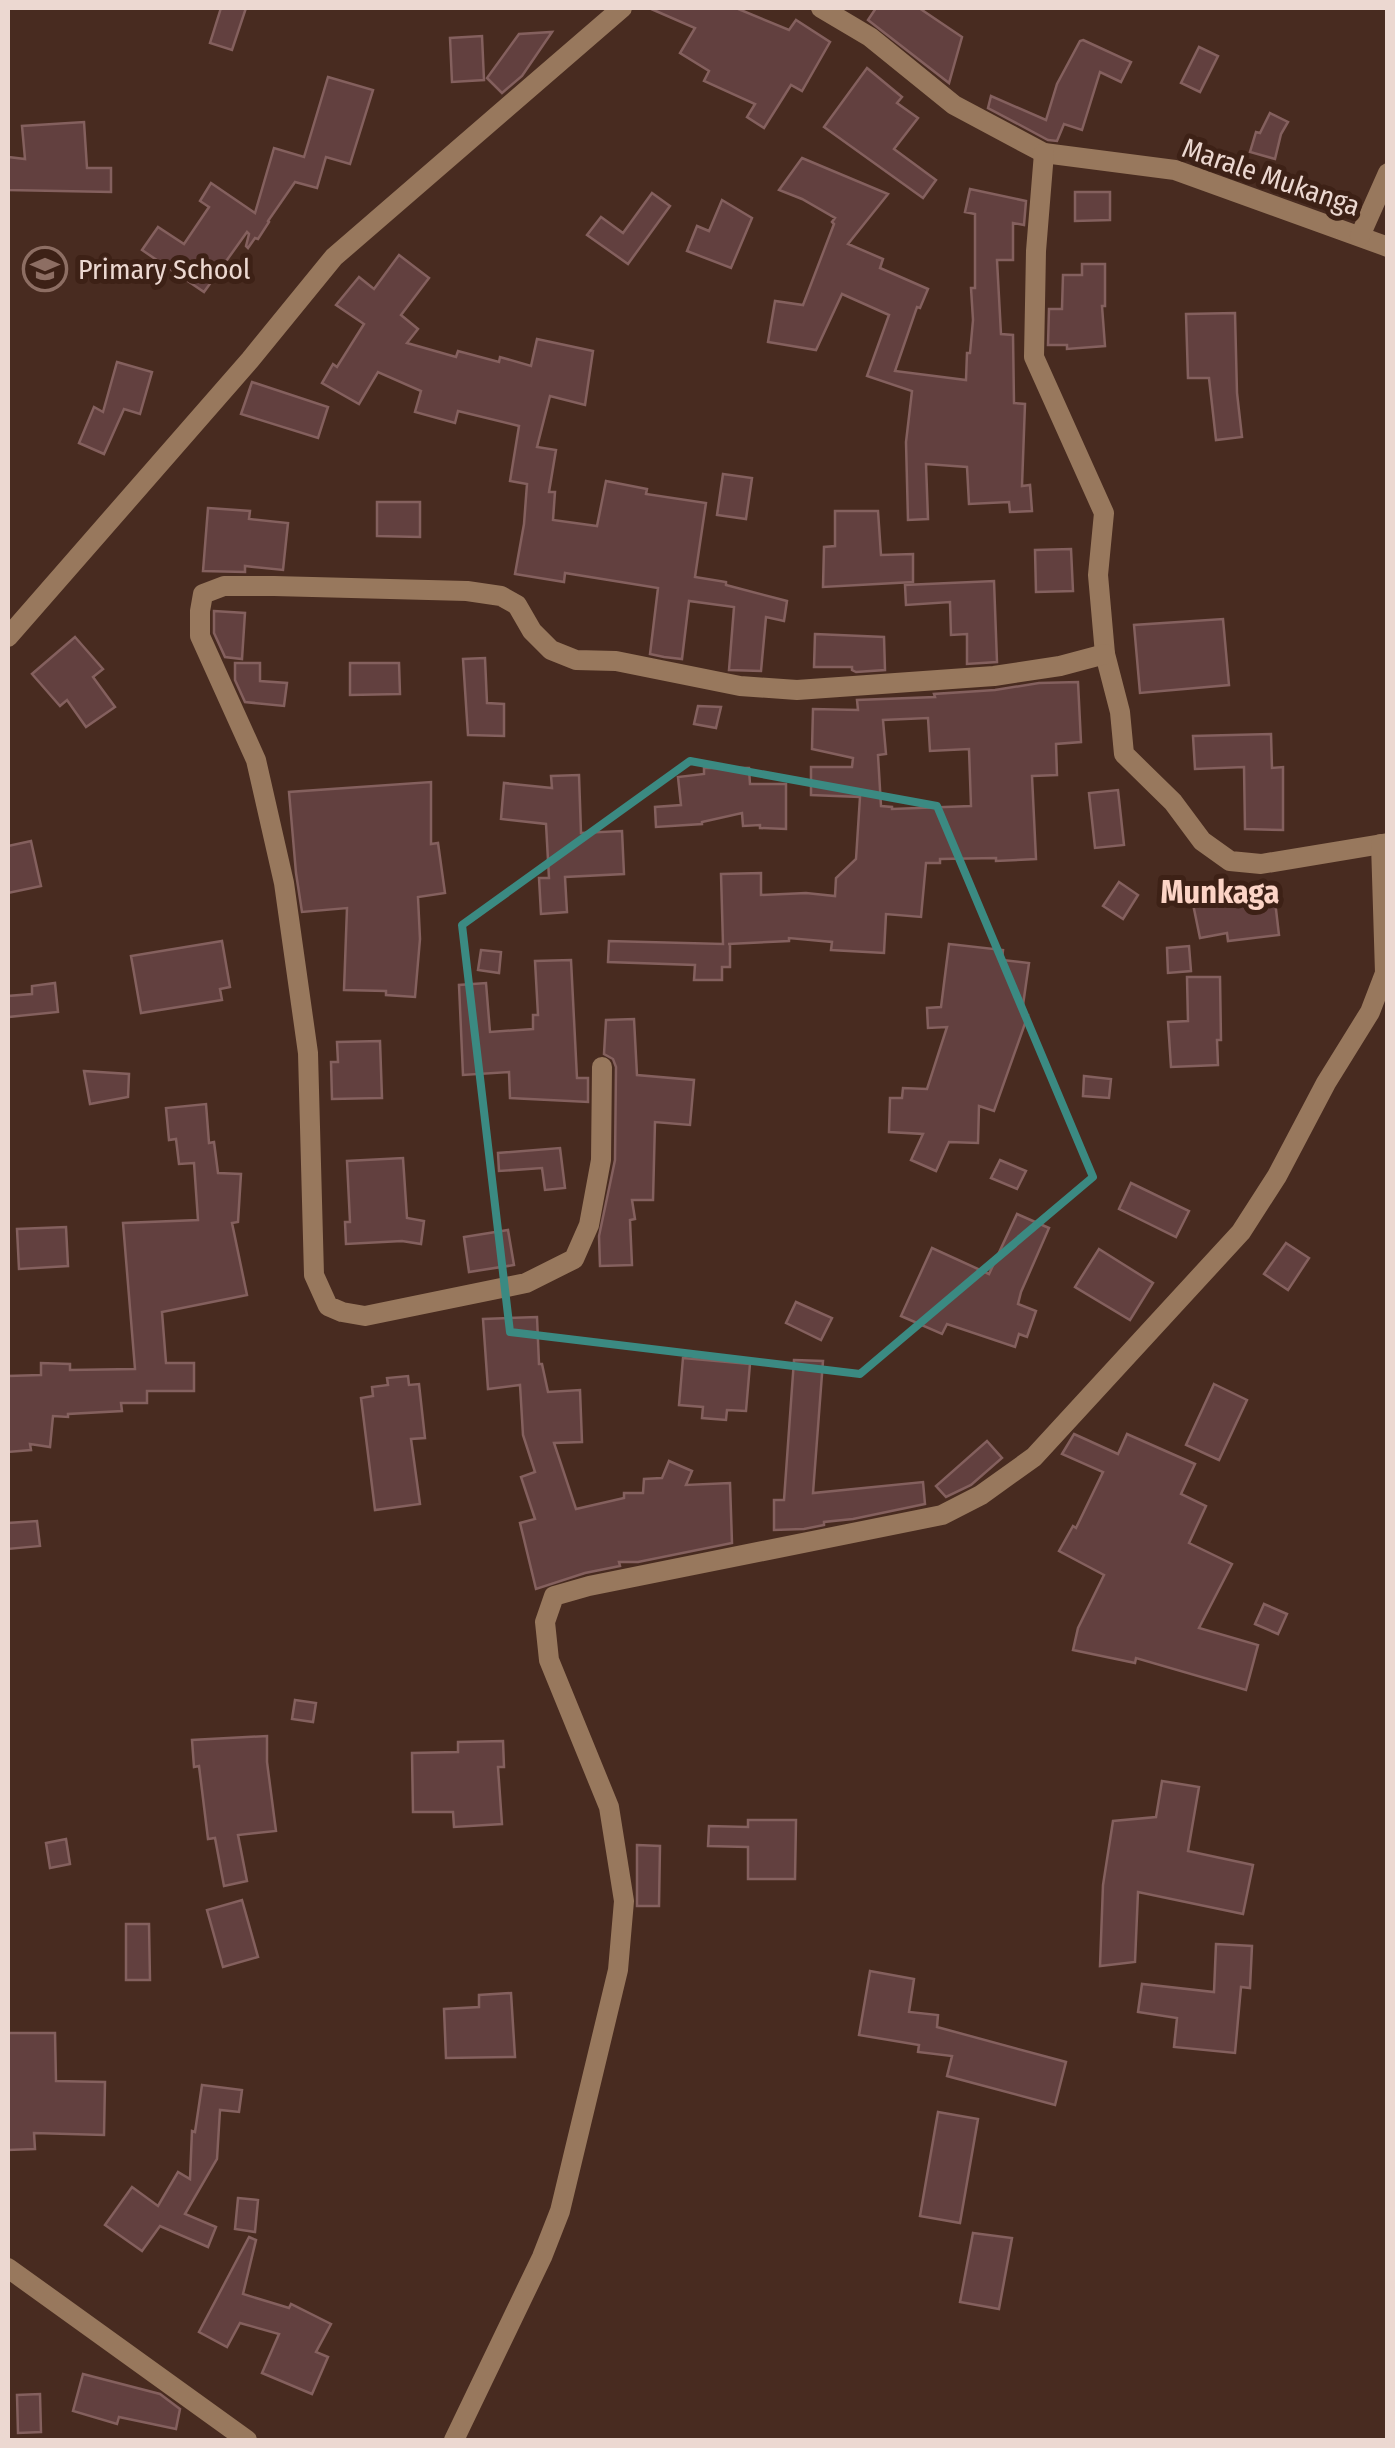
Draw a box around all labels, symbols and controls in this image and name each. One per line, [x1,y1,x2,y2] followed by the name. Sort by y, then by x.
[1178,131,1364,223] street label: Marale Mukanga
[22,246,68,292] school or university icon: Primary School
[78,253,250,286] place label: Primary School
[1161,873,1280,911] district label: Munkaga

